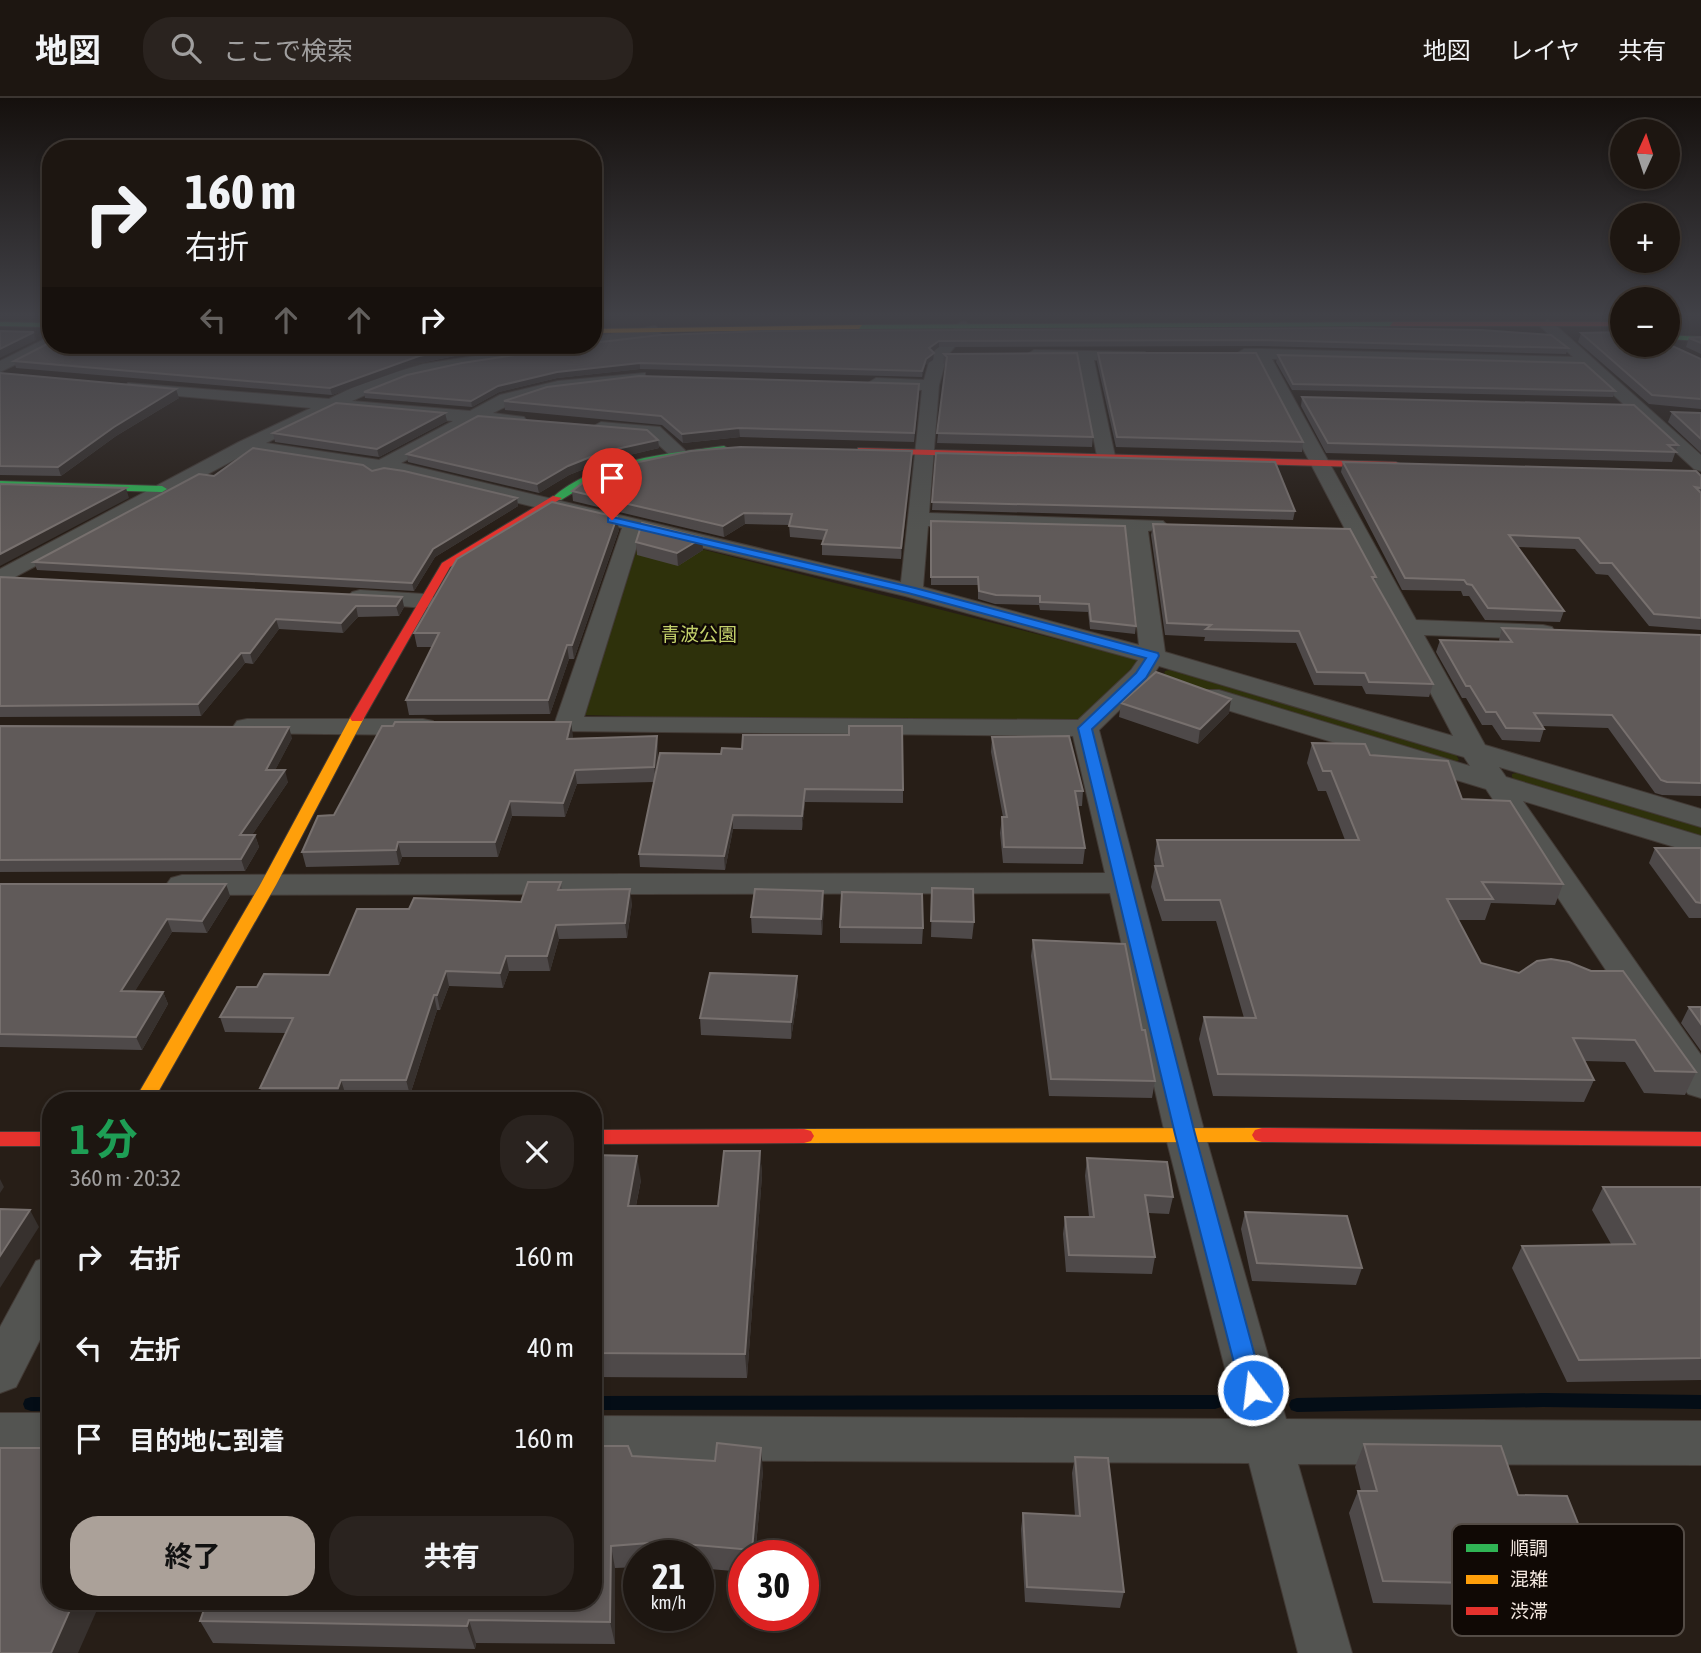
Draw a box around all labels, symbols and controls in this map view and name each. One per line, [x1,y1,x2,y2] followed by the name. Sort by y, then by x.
[143,17,633,80] search box
[167,29,205,67] icon: search
[35,31,101,69] text: 地図
[223,36,353,66] text: ここで検索
[1423,37,1471,64] text: 地図
[1509,37,1580,64] text: レイヤ
[1618,37,1666,64] text: 共有
[1610,119,1680,189] north arrow
[1610,119,1680,357] map controls
[185,163,296,219] text: 160 m
[70,168,161,259] icon: right
[1610,203,1680,273] button: +
[185,228,249,265] text: 右折
[1610,287,1680,357] button: −
[194,301,232,339] icon: left
[267,301,305,339] icon: ahead
[340,301,378,339] icon: ahead
[413,301,451,339] icon: right
[582,448,642,520] pin
[593,459,631,497] icon: arrive
[661,623,737,645] park label: 青波公園
[70,1115,138,1163] text: 1 分
[500,1115,574,1189] button: close
[70,1165,181,1191] text: 360 m · 20:32
[70,1238,108,1276] icon: right
[515,1242,574,1272] text: 160 m
[129,1244,181,1274] text: 右折
[70,1329,108,1367] icon: left
[527,1333,574,1363] text: 40 m
[129,1335,181,1365] text: 左折
[1216,1353,1290,1427] position arrow
[70,1420,108,1458] icon: arrive
[515,1424,574,1454] text: 160 m
[129,1426,285,1456] text: 目的地に到着
[70,1516,315,1596] button: 終了
[329,1516,574,1596] button: 共有
[1452,1524,1684,1636] legend
[1510,1537,1548,1559] text: 順調
[728,1540,819,1631] speed limit sign: 30
[652,1556,685,1596] text: 21
[1510,1568,1548,1590] text: 混雑
[651,1592,686,1613] text: km/h
[1510,1600,1548,1622] text: 渋滞

